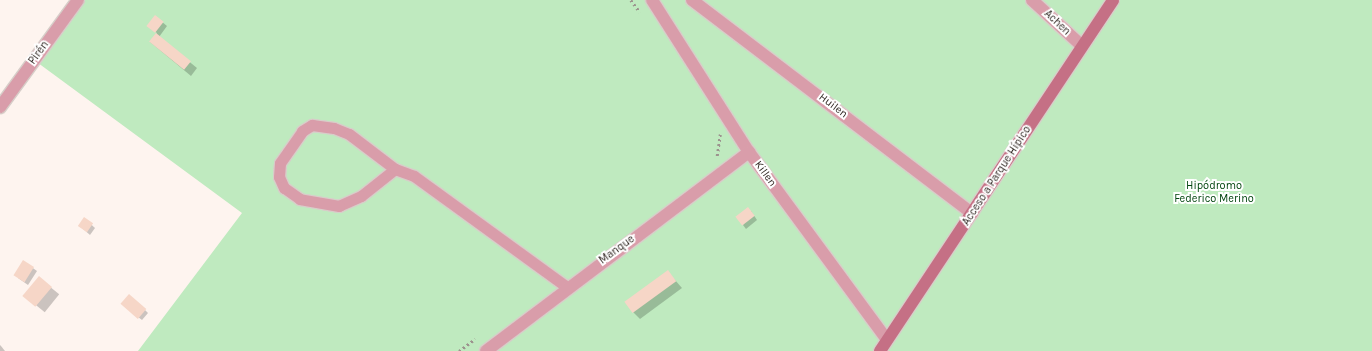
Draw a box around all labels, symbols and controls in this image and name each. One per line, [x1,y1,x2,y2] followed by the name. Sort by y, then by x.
[1041,8,1073,38] street label: Achen
[26,39,52,67] street label: Pirén
[816,91,850,121] street label: Huilen
[960,124,1034,228] street label: Acceso a Parque Hípico
[751,159,779,189] street label: Killen
[1174,180,1254,206] park label: Hipódromo Federico Merino
[597,233,637,267] street label: Manque

